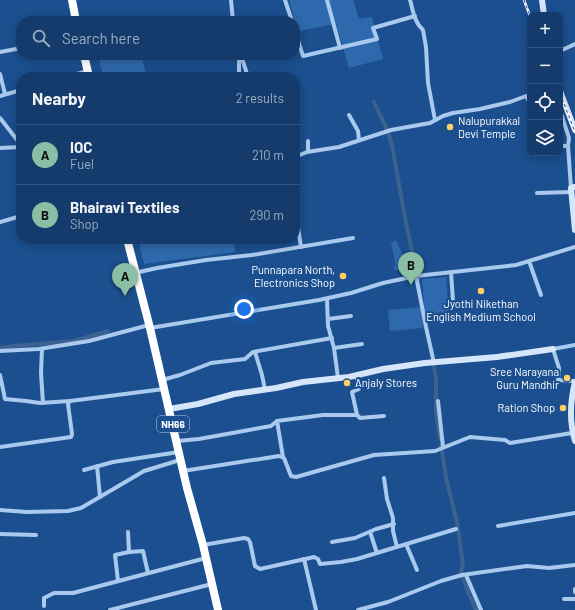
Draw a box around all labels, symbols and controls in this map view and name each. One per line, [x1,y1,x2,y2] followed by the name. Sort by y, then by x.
[527,12,563,156] map controls
[527,12,563,48] button: +
[16,16,300,60] search box
[30,27,52,49] icon: search
[62,29,140,47] text: Search here
[527,48,563,84] button: −
[527,84,563,120] button: locate
[32,88,86,108] text: Nearby
[236,90,284,106] text: 2 results
[458,114,520,140] place label: Nalupurakkal Devi Temple
[527,120,563,156] button: layers
[445,122,455,132] marker: Nalupurakkal Devi Temple
[70,138,92,156] text: IOC
[41,147,49,163] text: A
[252,147,284,163] text: 210 m
[70,156,94,172] text: Fuel
[70,198,179,216] text: Bhairavi Textiles
[41,207,49,223] text: B
[250,207,284,223] text: 290 m
[70,216,99,232] text: Shop
[398,252,424,285] pin: B
[112,263,138,296] pin: A
[251,263,335,289] place label: Punnapara North, Electronics Shop
[338,271,348,281] marker: Punnapara North, Electronics Shop
[476,286,486,296] marker: Jyothi Nikethan English Medium School
[426,297,536,323] place label: Jyothi Nikethan English Medium School
[234,299,254,319] your location
[490,365,559,391] place label: Sree Narayana Guru Mandhir
[562,373,572,383] marker: Sree Narayana Guru Mandhir
[355,376,417,389] place label: Anjaly Stores
[342,378,352,388] marker: Anjaly Stores
[497,401,555,414] place label: Ration Shop
[558,403,568,413] marker: Ration Shop
[157,416,189,432] road number: NH66

